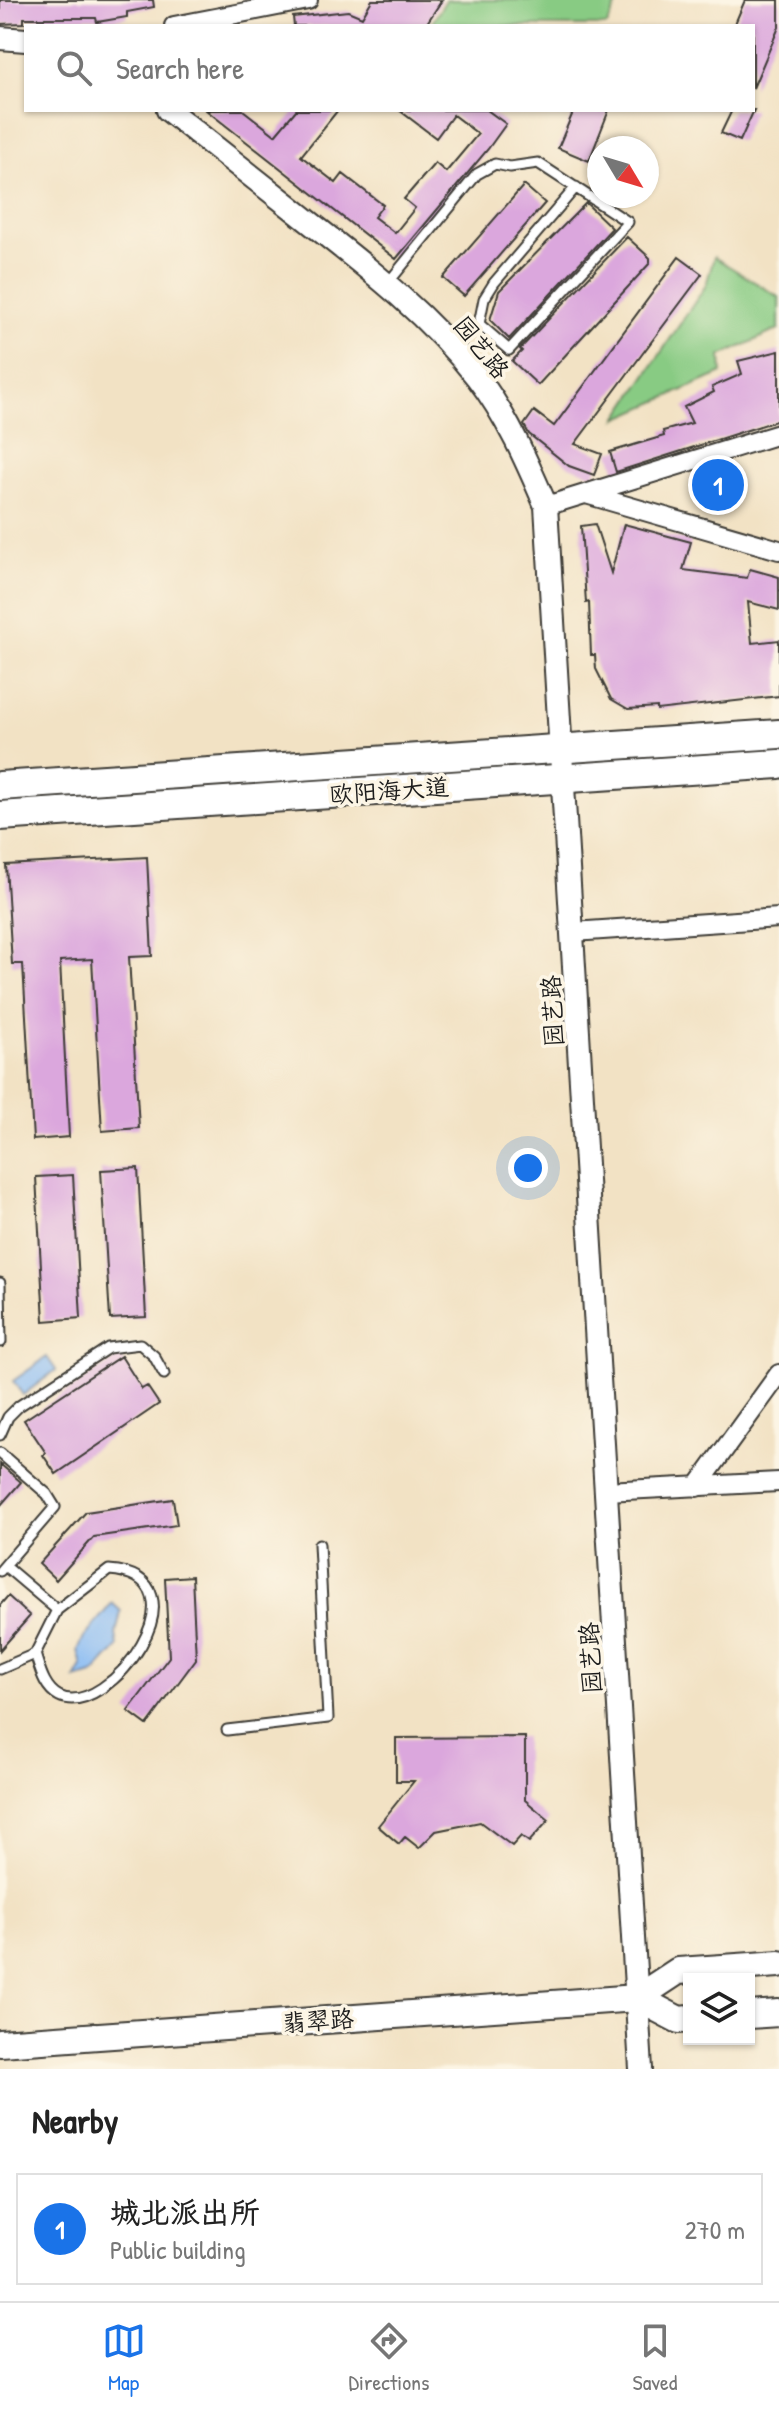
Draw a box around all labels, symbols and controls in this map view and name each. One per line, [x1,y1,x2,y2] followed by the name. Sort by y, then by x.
[24,24,755,112] search box
[52,46,96,90] icon: search
[116,48,244,88] text: Search here
[587,136,659,208] north arrow
[447,309,517,385] street label: 园艺路
[692,455,744,515] pin: 1
[328,770,450,810] street label: 欧阳海大道
[534,974,570,1048] street label: 园艺路
[508,1148,548,1188] your location
[572,1621,608,1695] street label: 园艺路
[683,1973,755,2045] map controls
[683,1973,755,2045] button: layers
[281,2002,355,2038] street label: 翡翠路
[32,2098,118,2144] text: Nearby
[110,2192,260,2232] text: 城北派出所
[55,2212,65,2247] text: 1
[685,2212,745,2247] text: 270 m
[110,2232,246,2267] text: Public building
[102,2319,146,2397] tab: Map
[349,2319,430,2397] tab: Directions
[633,2319,677,2397] tab: Saved

